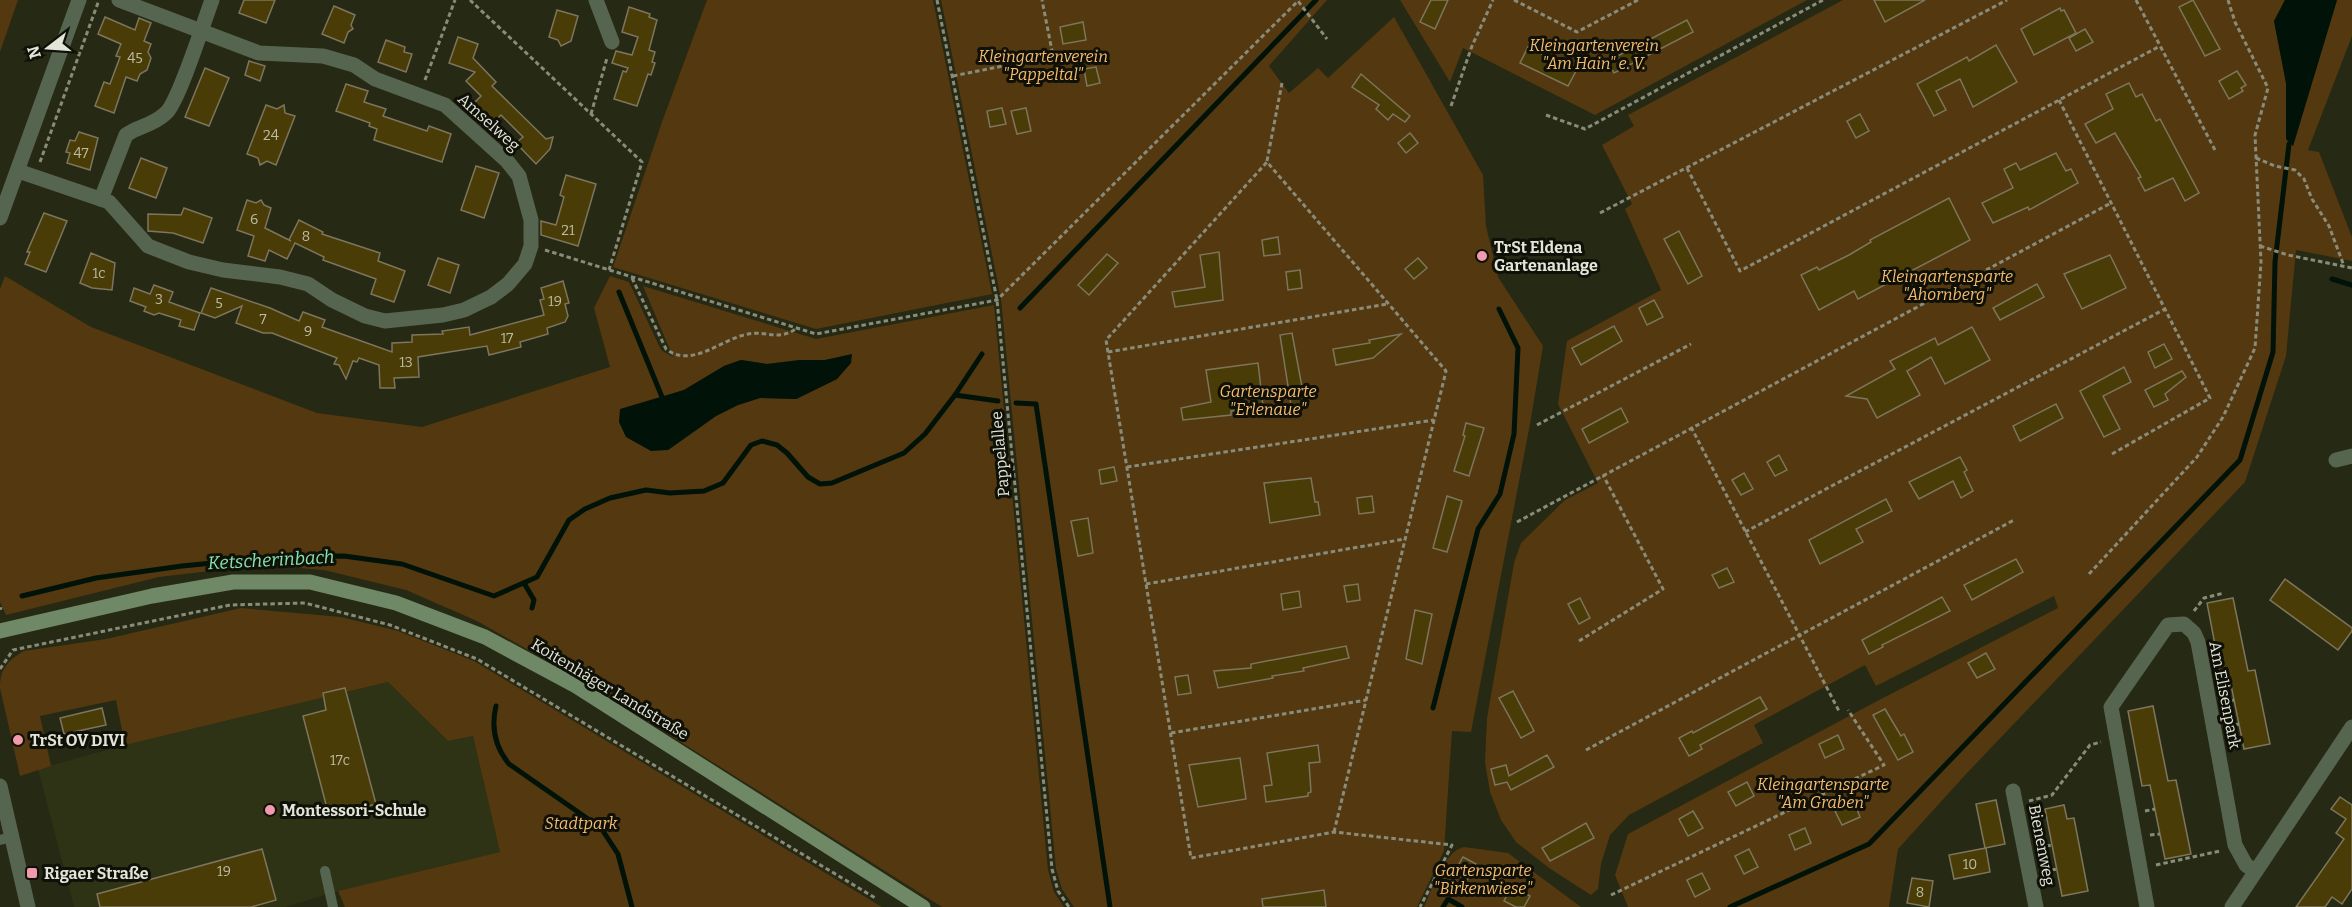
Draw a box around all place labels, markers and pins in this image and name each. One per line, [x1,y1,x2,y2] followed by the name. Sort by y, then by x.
[1494,238,1598,275] place label: TrSt Eldena Gartenanlage
[1475,249,1489,263] marker: TrSt Eldena Gartenanlage
[30,731,125,750] place label: TrSt OV DIVI
[11,733,25,747] marker: TrSt OV DIVI
[282,801,427,820] place label: Montessori-Schule
[263,803,277,817] marker: Montessori-Schule
[44,864,149,883] place label: Rigaer Straße
[25,866,39,880] marker: Rigaer Straße

